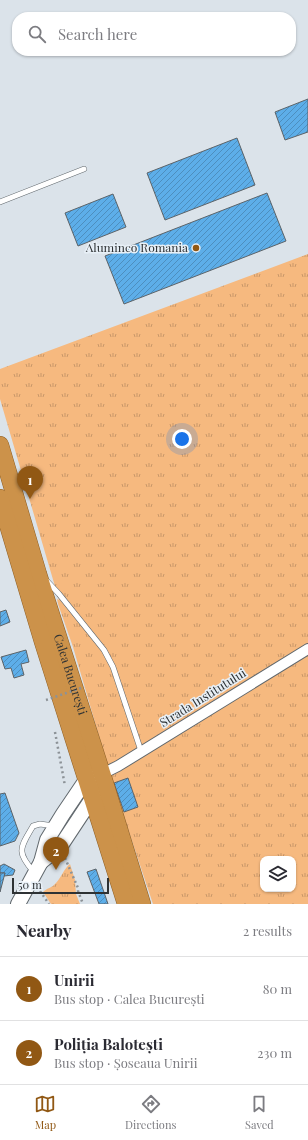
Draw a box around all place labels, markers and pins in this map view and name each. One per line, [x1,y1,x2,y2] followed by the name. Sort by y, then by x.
[85,239,188,255] place label: Aluminco Romania
[191,243,201,253] marker: Aluminco Romania
[17,466,43,499] pin: 1
[43,837,69,870] pin: 2

